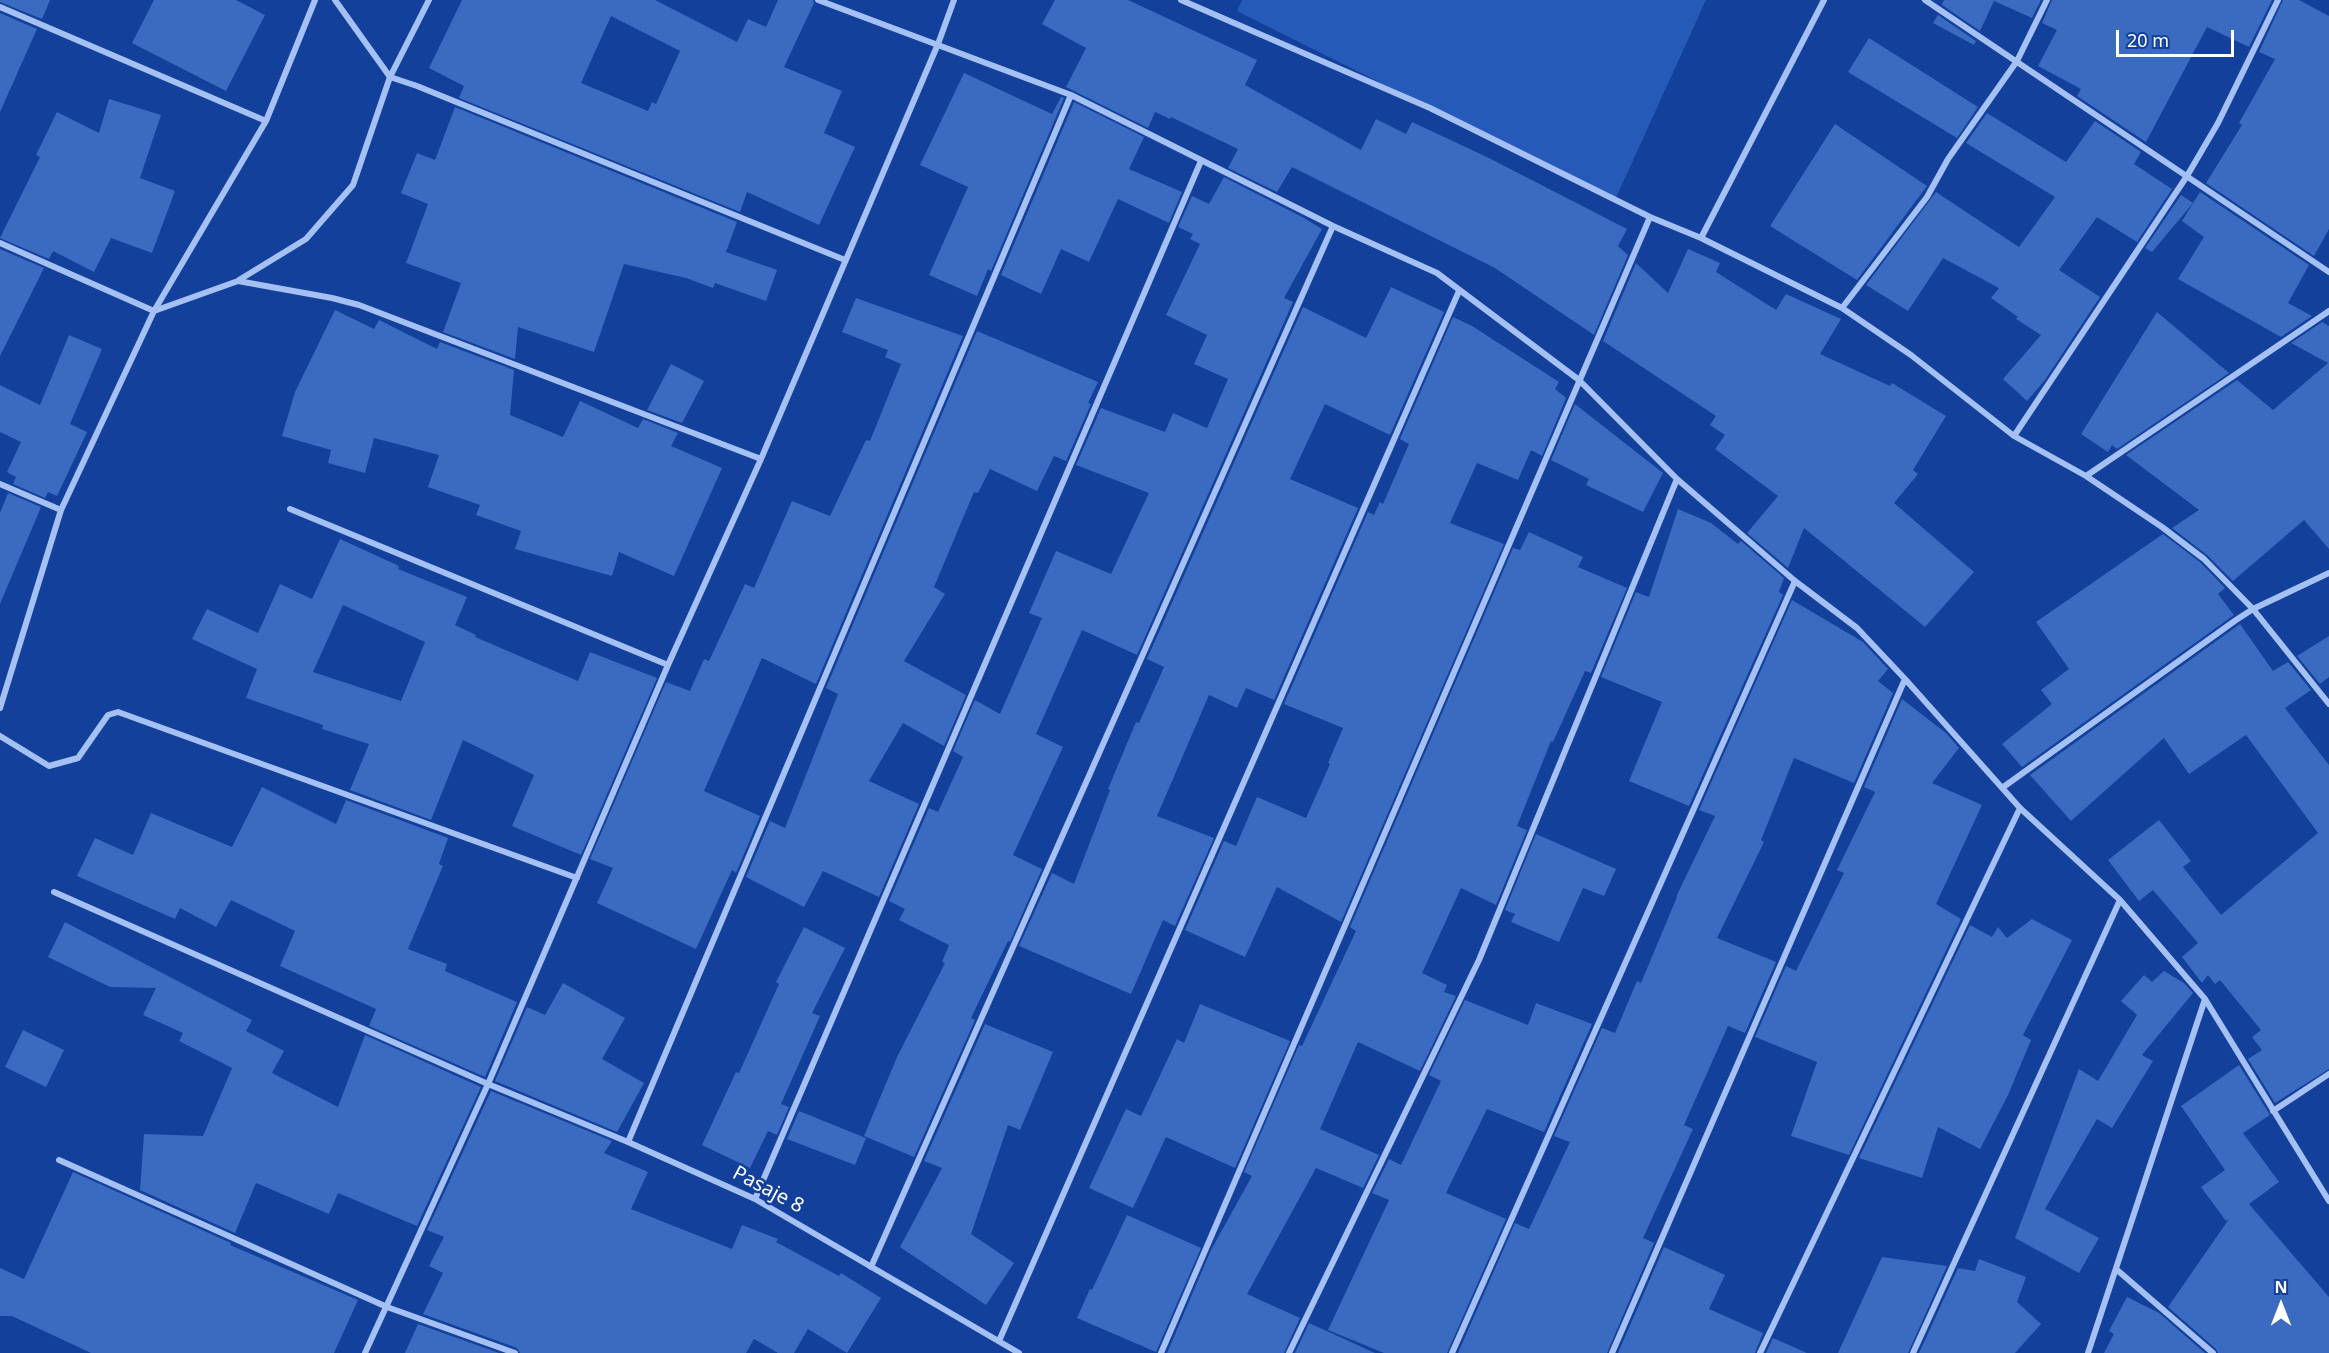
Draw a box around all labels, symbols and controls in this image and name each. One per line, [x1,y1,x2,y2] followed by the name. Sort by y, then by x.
[2119,18,2238,56] scale bar
[2127,28,2169,52] text: 20 m
[728,1161,808,1219] street label: Pasaje 8
[2251,1275,2311,1335] north arrow
[2274,1276,2288,1298] text: N

